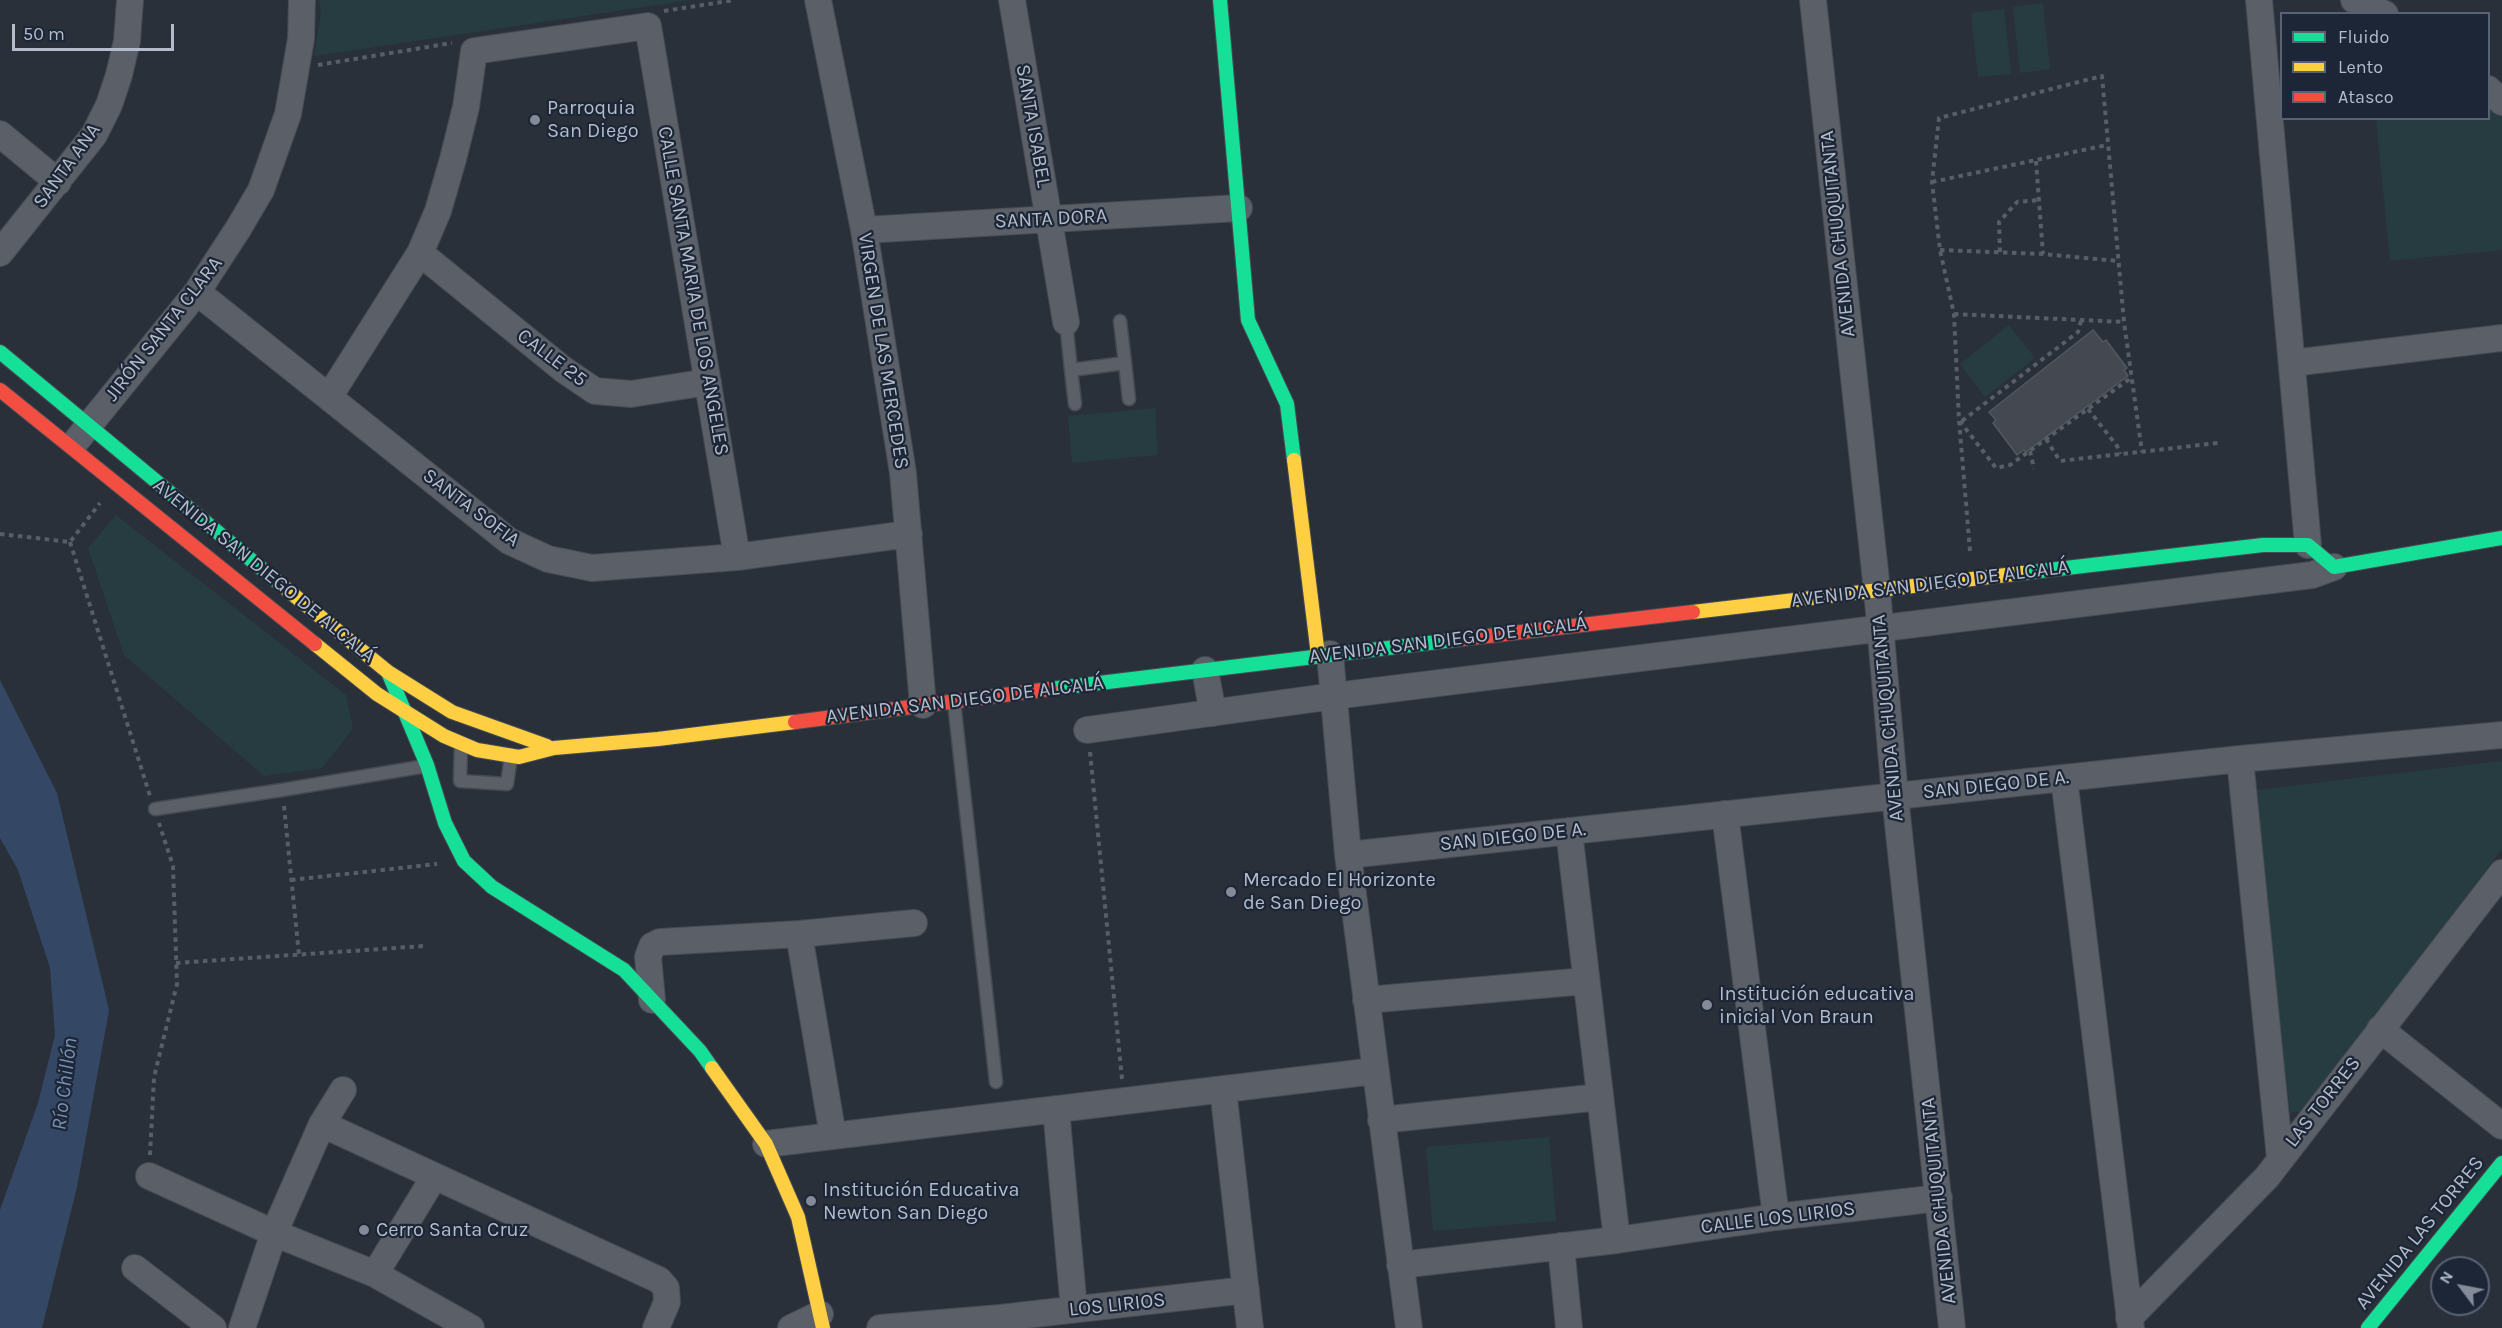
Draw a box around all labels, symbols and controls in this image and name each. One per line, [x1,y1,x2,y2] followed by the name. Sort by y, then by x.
[15,12,177,50] scale bar
[2280,12,2490,120] legend
[23,23,65,45] text: 50 m
[2338,26,2389,48] text: Fluido
[2338,56,2383,78] text: Lento
[1010,62,1056,190] street label: SANTA ISABEL
[2338,86,2394,108] text: Atasco
[547,96,639,143] place label: Parroquia San Diego
[528,113,542,127] marker: Parroquia San Diego
[28,119,106,213] street label: SANTA ANA
[652,124,734,458] street label: CALLE SANTA MARIA DE LOS ANGELES
[1815,130,1861,338] street label: AVENIDA CHUQUITANTA
[994,204,1108,234] street label: SANTA DORA
[852,231,914,471] street label: VIRGEN DE LAS MERCEDES
[100,252,228,406] street label: JIRÓN SANTA CLARA
[512,324,592,392] street label: CALLE 25
[418,464,524,552] street label: SANTA SOFIA
[148,474,380,668] street label: AVENIDA SAN DIEGO DE ALCALÁ
[1790,555,2070,613] street label: AVENIDA SAN DIEGO DE ALCALÁ
[1308,611,1588,669] street label: AVENIDA SAN DIEGO DE ALCALÁ
[1867,614,1909,822] street label: AVENIDA CHUQUITANTA
[825,671,1105,729] street label: AVENIDA SAN DIEGO DE ALCALÁ
[1922,765,2070,805] street label: SAN DIEGO DE A.
[1439,817,1587,857] street label: SAN DIEGO DE A.
[1243,868,1436,915] place label: Mercado El Horizonte de San Diego
[1224,885,1238,899] marker: Mercado El Horizonte de San Diego
[1719,982,1914,1029] place label: Institución educativa inicial Von Braun
[1700,998,1714,1012] marker: Institución educativa inicial Von Braun
[47,1036,83,1132] water label: Río Chillón
[2280,1052,2366,1152] street label: LAS TORRES
[1916,1097,1962,1305] street label: AVENIDA CHUQUITANTA
[2351,1151,2489,1315] street label: AVENIDA LAS TORRES
[823,1178,1019,1225] place label: Institución Educativa Newton San Diego
[804,1194,818,1208] marker: Institución Educativa Newton San Diego
[1699,1197,1857,1239] street label: CALLE LOS LIRIOS
[376,1218,528,1242] place label: Cerro Santa Cruz
[357,1223,371,1237] marker: Cerro Santa Cruz
[2430,1256,2490,1316] north arrow
[1068,1288,1166,1322] street label: LOS LIRIOS

